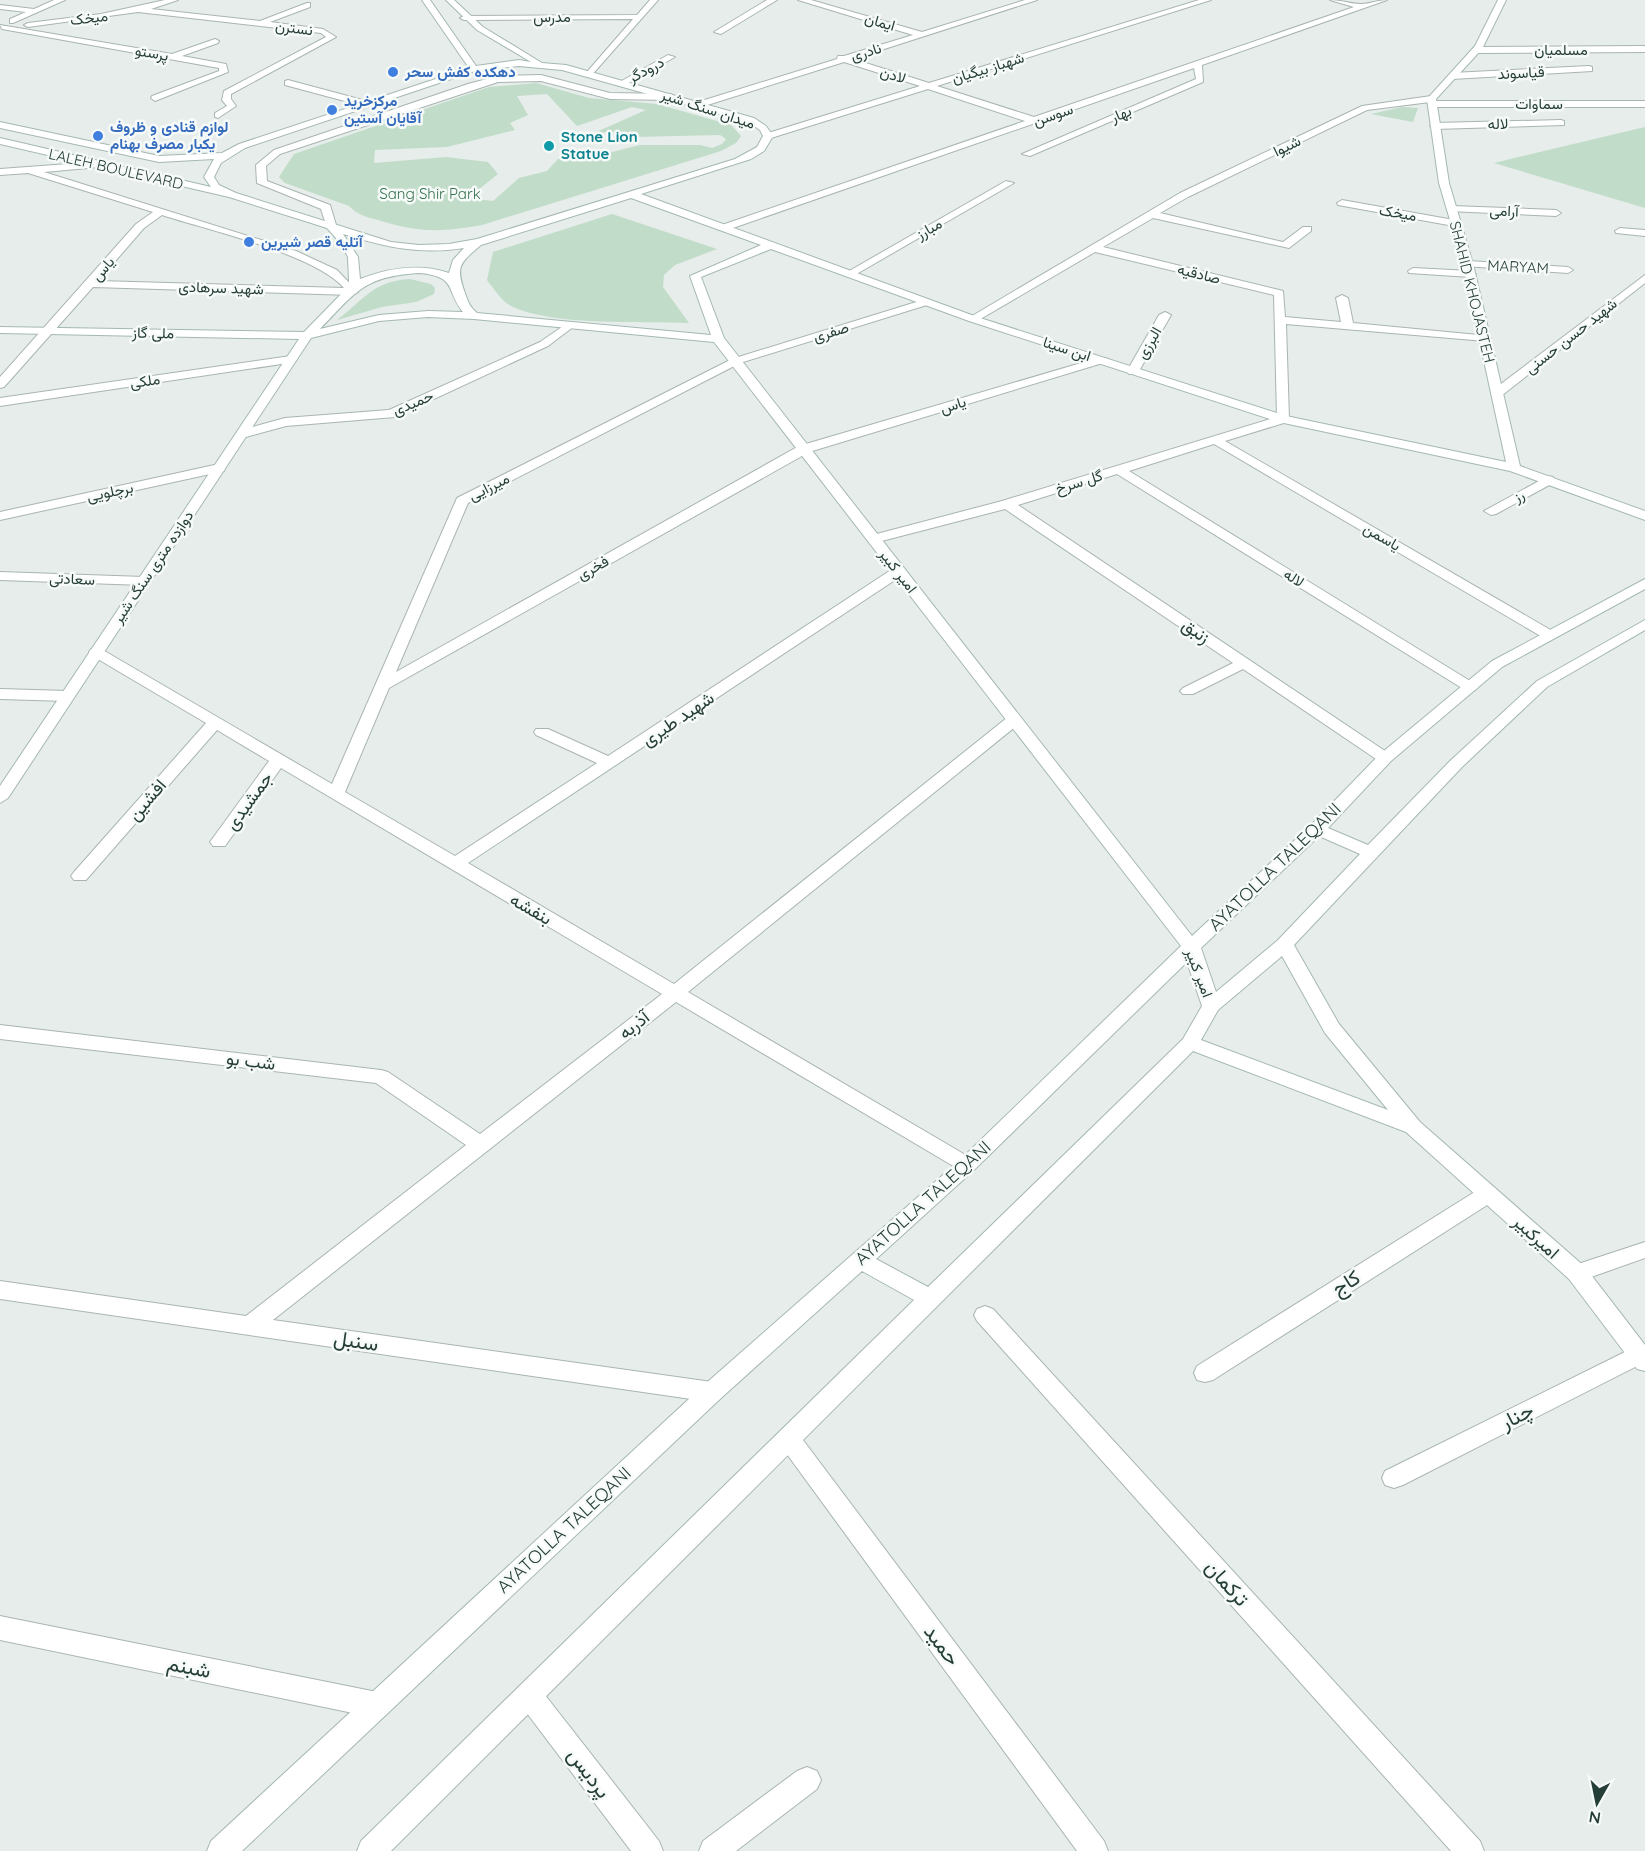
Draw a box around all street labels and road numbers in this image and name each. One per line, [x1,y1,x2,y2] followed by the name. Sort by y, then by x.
[69,6,109,29] street label: میخک
[533,7,571,27] street label: مدرس
[863,8,898,35] street label: ایمان
[274,16,314,39] street label: نسترن
[848,38,884,66] street label: نادری
[134,40,170,66] street label: پرستو
[1534,40,1588,59] street label: مسلمیان
[949,47,1027,88] street label: شهباز بیگیان
[624,52,667,87] street label: درودگر
[878,61,908,88] street label: لادن
[1497,62,1545,83] street label: قیاسوند
[658,84,758,133] street label: میدان سنگ شیر
[1515,94,1563,113] street label: سماوات
[1030,99,1076,131] street label: سوسن
[1107,101,1134,127] street label: بهار
[1487,114,1509,133] street label: لاله
[1270,131,1304,160] street label: شیوا
[47,144,185,193] street label: LALEH BOULEVARD
[1378,200,1418,225] street label: میخک
[1489,200,1520,222] street label: آرامی
[911,214,945,244] street label: مبارز
[1446,219,1499,365] street label: SHAHID KHOJASTEH
[87,253,119,285] street label: یاس
[1487,255,1549,278] street label: MARYAM
[1176,259,1223,288] street label: صادقیه
[178,277,264,299] street label: شهید سرهادی
[1521,294,1621,378] street label: شهید حسن حسنی
[811,317,851,347] street label: صفری
[131,323,174,343] street label: ملی گاز
[1132,323,1166,363] street label: البرزی
[1041,332,1093,366] street label: ابن سینا
[129,369,161,393] street label: ملکی
[389,385,437,421] street label: حمیدی
[937,392,969,418] street label: یاس
[1053,465,1106,500] street label: گل سرخ
[465,468,513,506] street label: میرزایی
[85,477,135,507] street label: برچلویی
[1509,485,1528,507] street label: رز
[107,507,198,628] street label: دوازده متری سنگ شیر
[1360,518,1404,556] street label: یاسمن
[875,544,922,597] street label: امیر کبیر
[574,551,613,585] street label: فخری
[1280,564,1308,591] street label: لاله
[49,568,95,590] street label: سعادتی
[1178,613,1215,648] street label: زنبق
[637,686,718,751] street label: شهید طیری
[220,767,277,834] street label: جمشیدی
[122,774,171,825] street label: افشین
[1204,797,1346,936] street label: AYATOLLA TALEQANI
[506,887,556,930] street label: بنفشه
[1181,945,1217,1000] street label: امیر کبیر
[614,1004,655,1044] street label: آذربه
[225,1046,277,1075] street label: شب بو
[850,1135,996,1270] street label: AYATOLLA TALEQANI
[1508,1209,1564,1263] street label: امیرکبیر
[1326,1263,1366,1303] street label: کاج
[332,1324,380,1356] street label: سنبل
[1495,1396,1538,1437] street label: چنار
[492,1461,636,1598] street label: AYATOLLA TALEQANI
[1199,1554,1255,1612] street label: ترکمان
[919,1619,967,1670] street label: حمید
[165,1649,213,1685] street label: شبنم
[561,1742,617,1804] street label: پردیس

